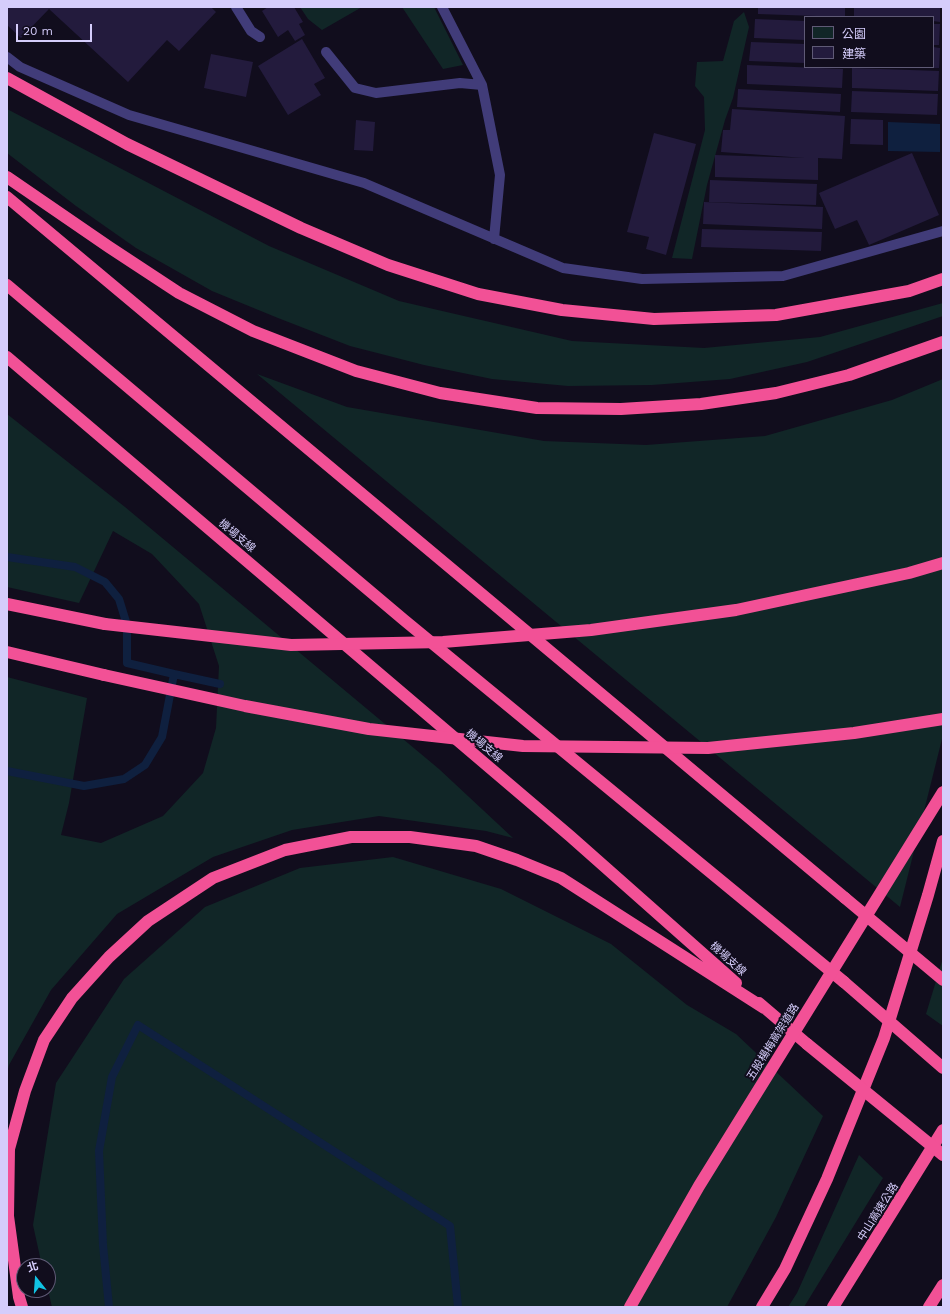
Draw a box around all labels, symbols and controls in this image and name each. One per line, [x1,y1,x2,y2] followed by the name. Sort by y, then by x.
[18,16,94,42] scale bar
[804,16,934,68] legend
[23,24,53,38] text: 20 m
[842,27,866,41] text: 公園
[842,47,866,61] text: 建築
[216,517,258,555] street label: 機場支線
[463,727,505,765] street label: 機場支線
[707,939,749,979] street label: 機場支線
[744,1001,802,1083] street label: 五股楊梅高架道路
[855,1181,901,1243] street label: 中山高速公路
[16,1258,56,1298] north arrow
[25,1259,40,1275] text: 北

